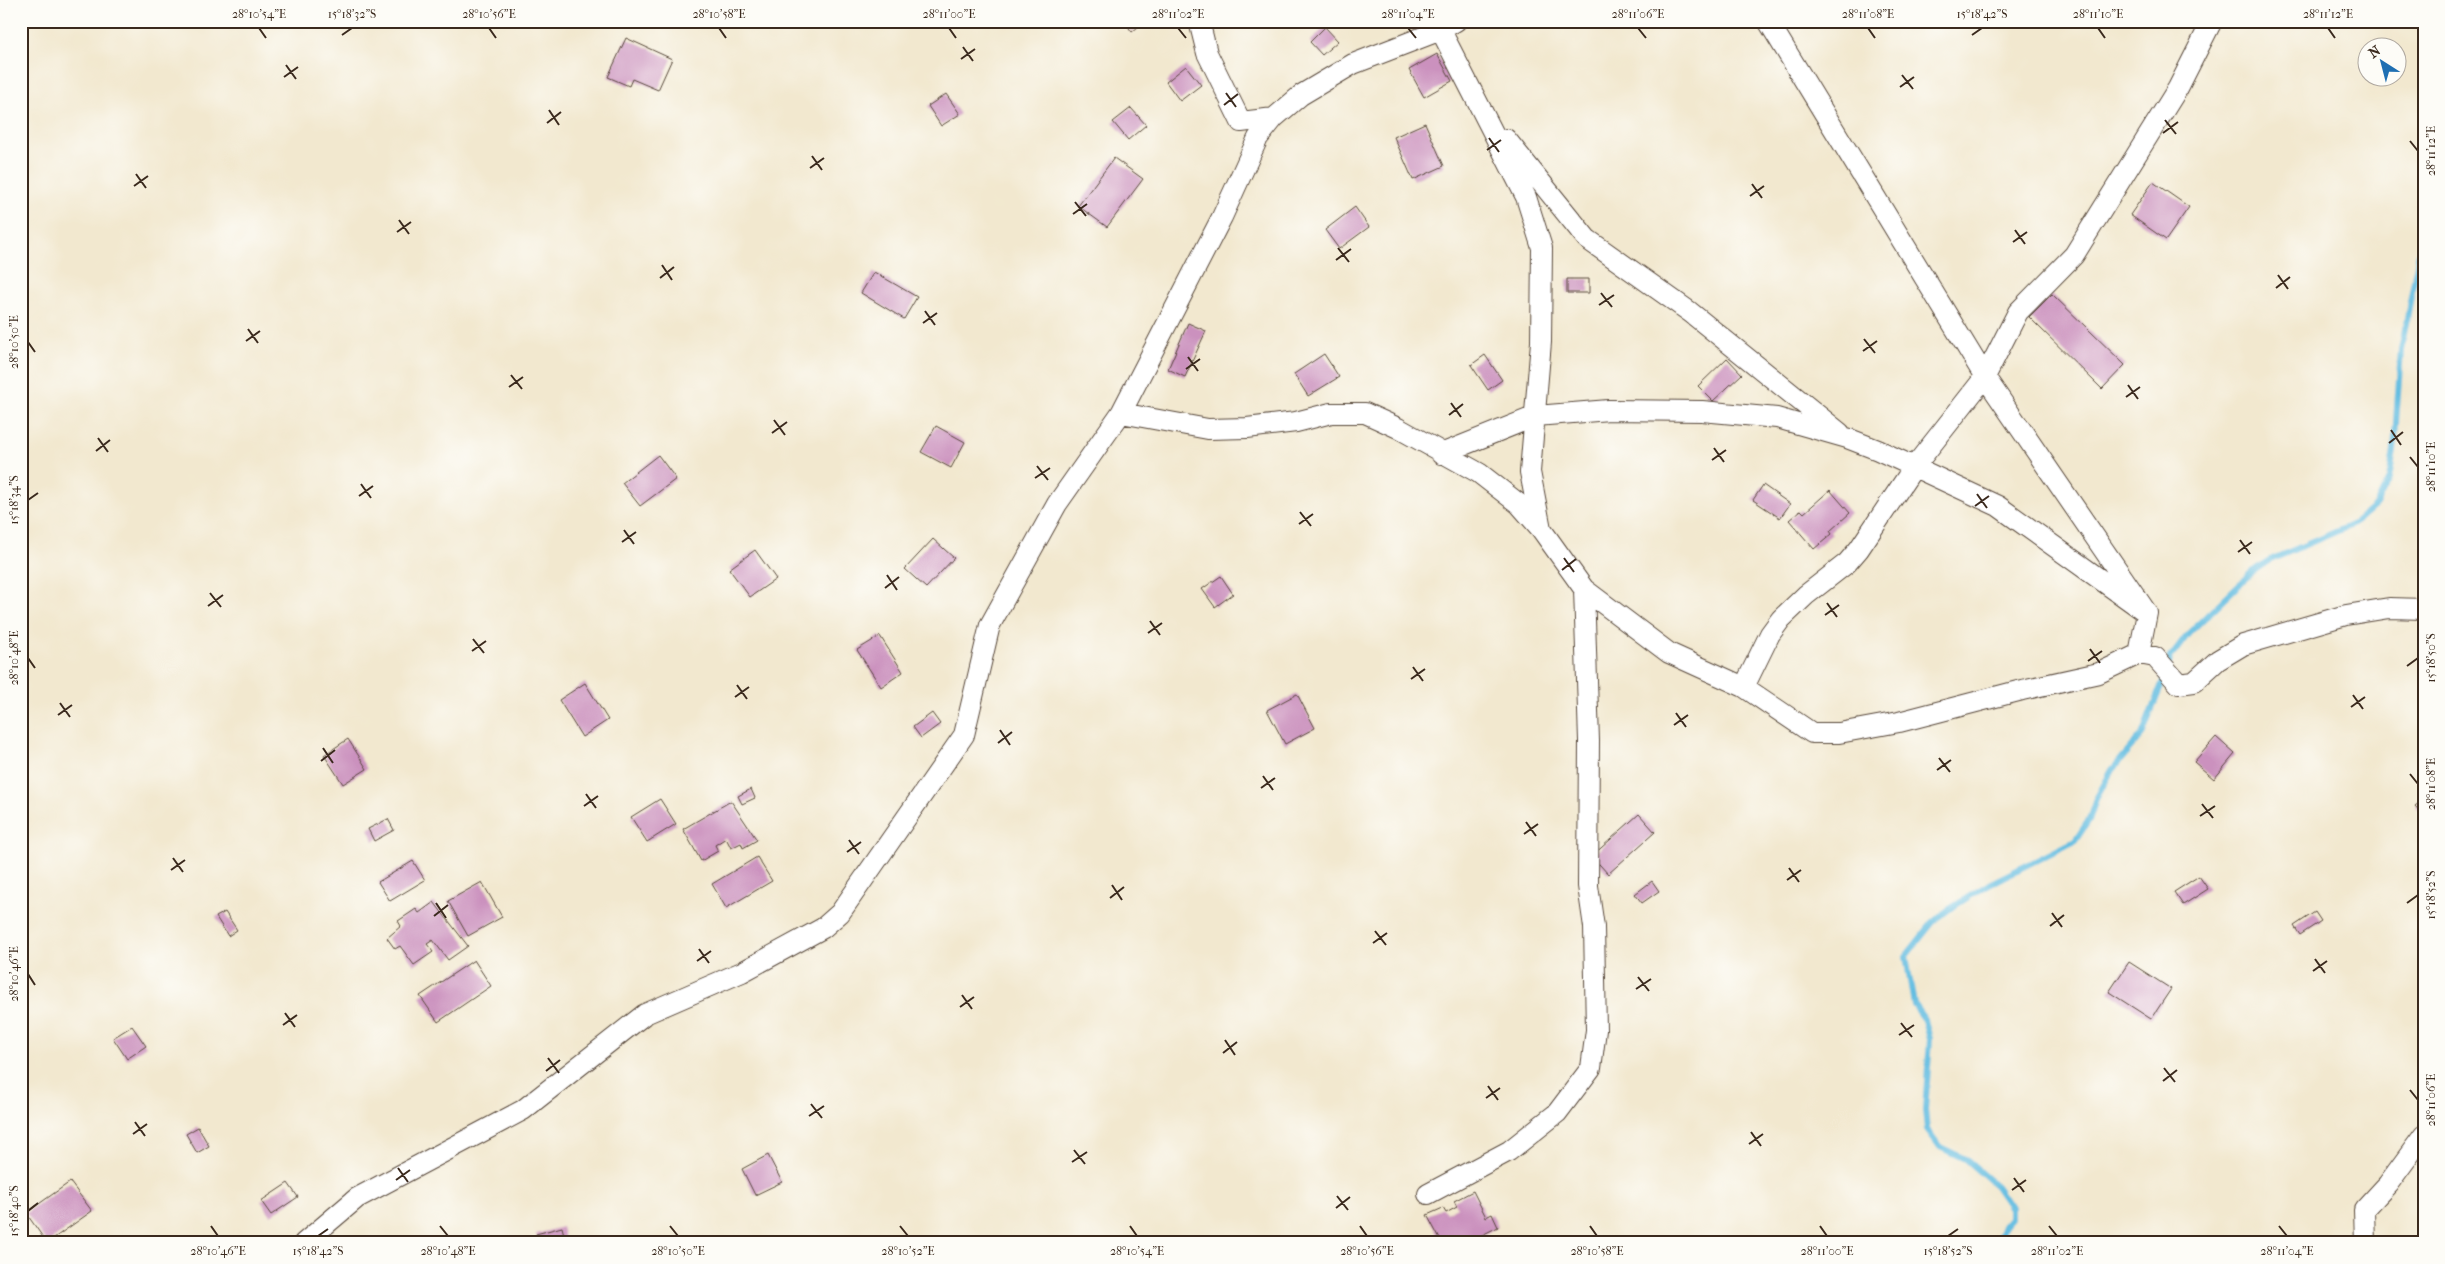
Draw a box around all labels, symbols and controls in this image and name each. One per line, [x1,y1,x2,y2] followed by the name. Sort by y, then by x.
[232,7,286,21] text: 28°10'54"E
[328,7,376,21] text: 15°18'32"S
[462,7,516,21] text: 28°10'56"E
[692,7,746,21] text: 28°10'58"E
[923,7,975,21] text: 28°11'00"E
[1152,7,1204,21] text: 28°11'02"E
[1381,7,1435,21] text: 28°11'04"E
[1612,7,1664,21] text: 28°11'06"E
[1842,7,1894,21] text: 28°11'08"E
[1957,7,2007,21] text: 15°18'42"S
[2073,7,2123,21] text: 28°11'10"E
[2303,7,2353,21] text: 28°11'12"E
[2358,38,2408,88] north arrow
[2365,42,2384,62] text: N
[2424,126,2438,176] text: 28°11'12"E
[7,315,21,369] text: 28°10'50"E
[2424,442,2438,492] text: 28°11'10"E
[7,475,21,525] text: 15°18'34"S
[7,630,21,686] text: 28°10'48"E
[2424,633,2438,683] text: 15°18'50"S
[2424,758,2438,810] text: 28°11'08"E
[2424,871,2438,919] text: 15°18'52"S
[7,946,21,1002] text: 28°10'46"E
[2424,1074,2438,1126] text: 28°11'06"E
[7,1185,21,1237] text: 15°18'40"S
[190,1244,246,1258] text: 28°10'46"E
[293,1244,343,1258] text: 15°18'42"S
[420,1244,476,1258] text: 28°10'48"E
[651,1244,705,1258] text: 28°10'50"E
[881,1244,935,1258] text: 28°10'52"E
[1110,1244,1164,1258] text: 28°10'54"E
[1340,1244,1394,1258] text: 28°10'56"E
[1570,1244,1624,1258] text: 28°10'58"E
[1801,1244,1853,1258] text: 28°11'00"E
[1924,1244,1972,1258] text: 15°18'52"S
[2031,1244,2083,1258] text: 28°11'02"E
[2260,1244,2314,1258] text: 28°11'04"E

